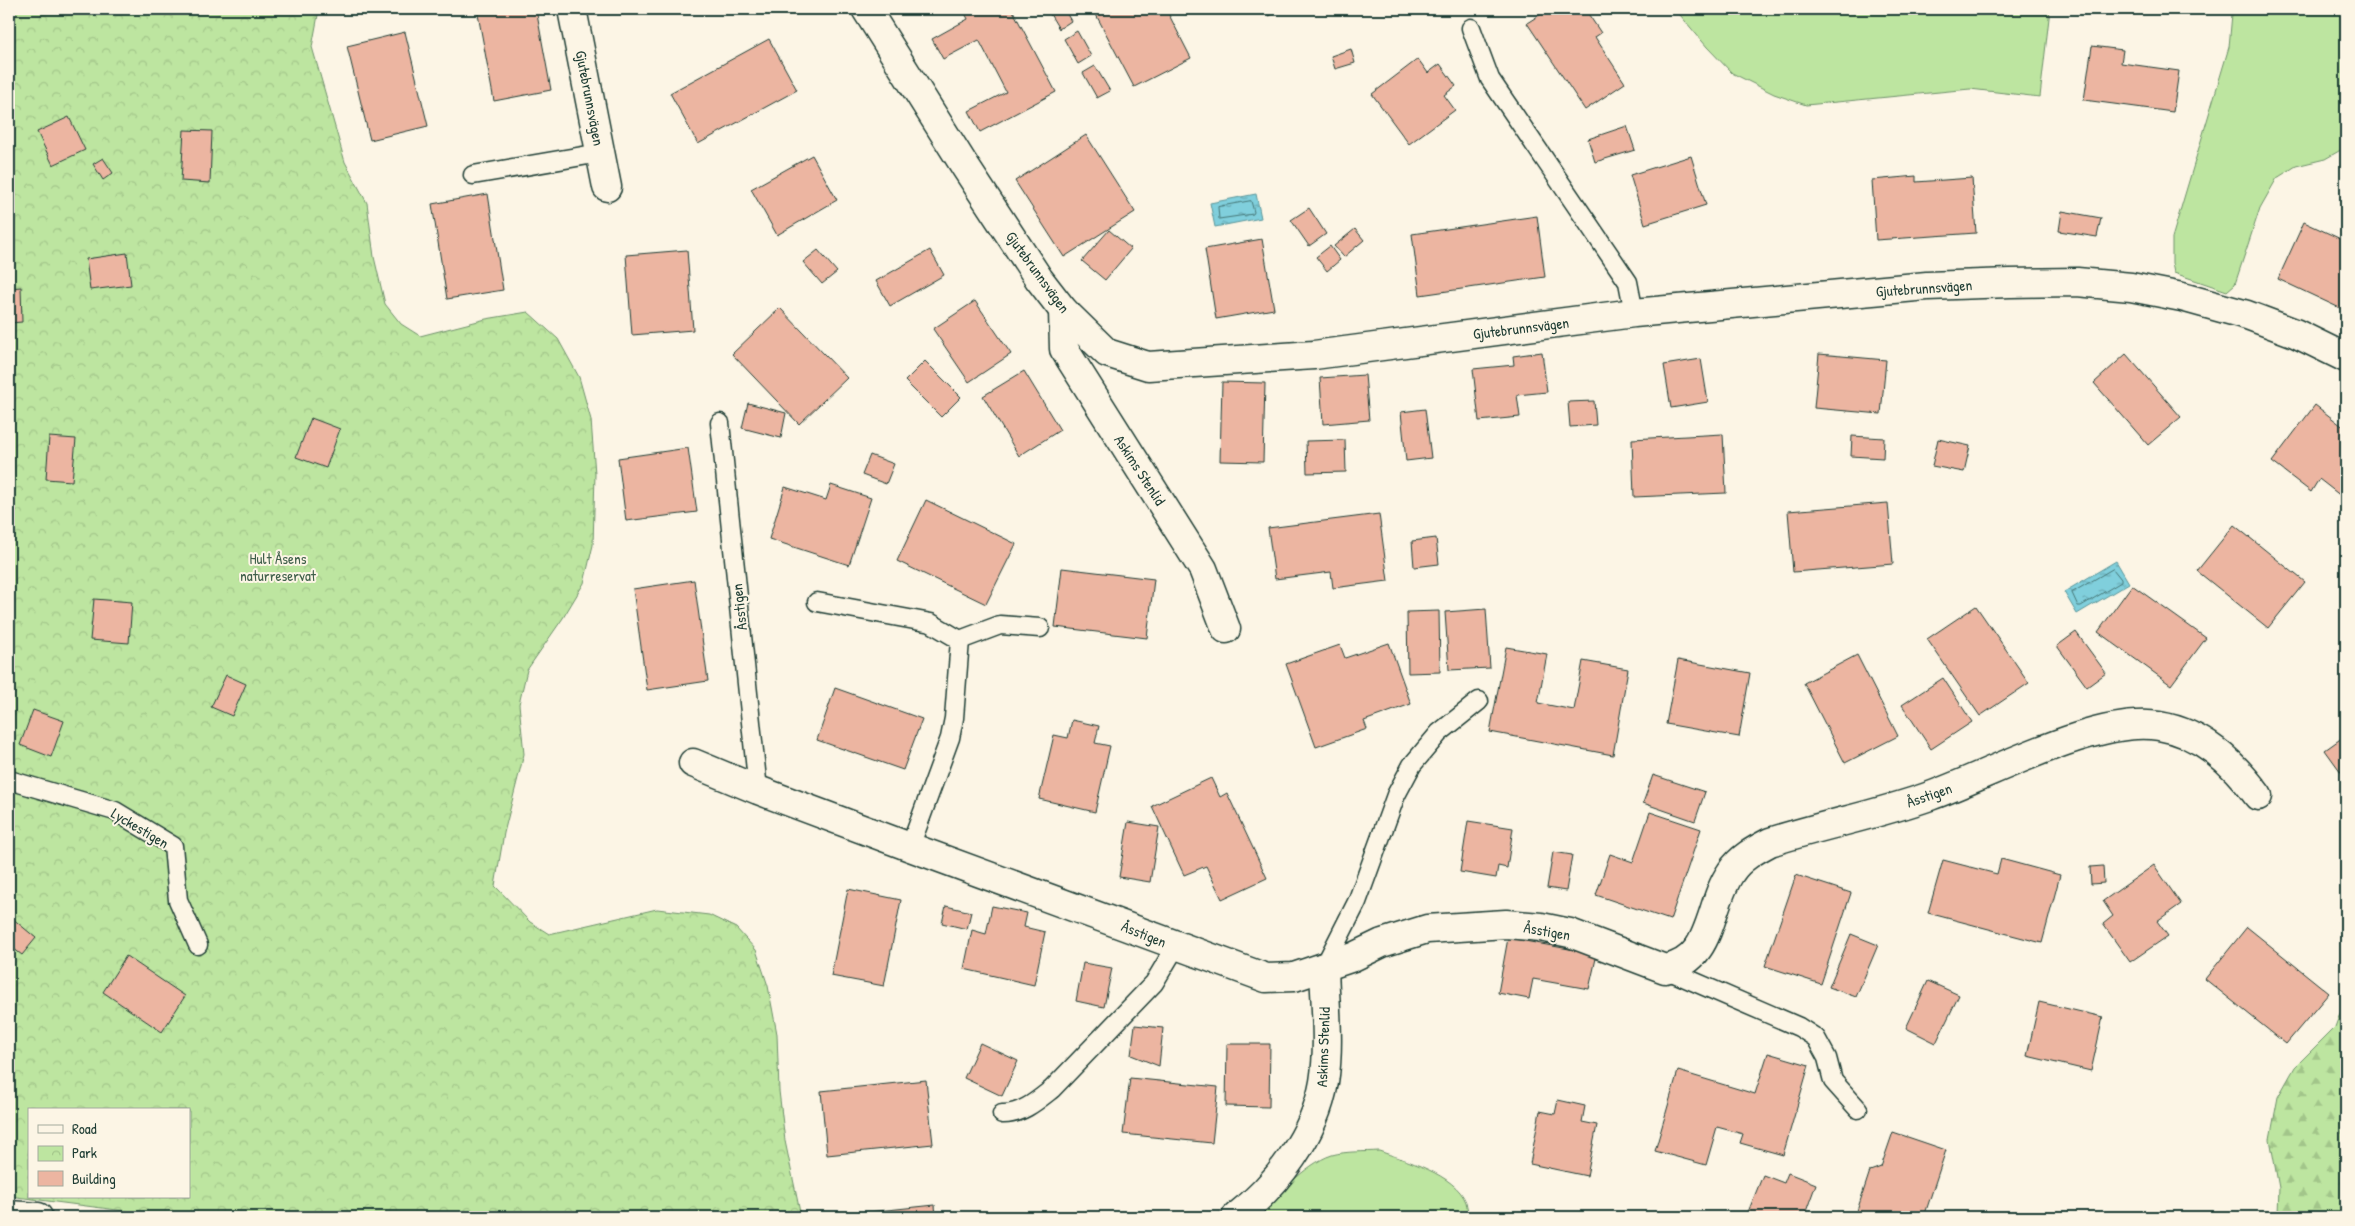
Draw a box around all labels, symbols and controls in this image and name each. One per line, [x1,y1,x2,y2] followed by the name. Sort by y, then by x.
[570,49,610,148] street label: Gjutebrunnsvägen
[1001,227,1075,317] street label: Gjutebrunnsvägen
[1875,274,1973,302] street label: Gjutebrunnsvägen
[1472,312,1570,344] street label: Gjutebrunnsvägen
[1109,431,1171,509] street label: Askims Stenlid
[240,548,317,586] park label: Hult Åsens naturreservat
[726,582,752,631] street label: Åsstigen
[1903,777,1955,813] street label: Åsstigen
[107,803,173,854] street label: Lyckestigen
[1118,915,1170,953] street label: Åsstigen
[1522,917,1572,945] street label: Åsstigen
[1311,1006,1335,1087] street label: Askims Stenlid
[28,1108,190,1198] legend
[72,1118,97,1139] text: Road
[72,1142,97,1163] text: Park
[72,1168,116,1189] text: Building

